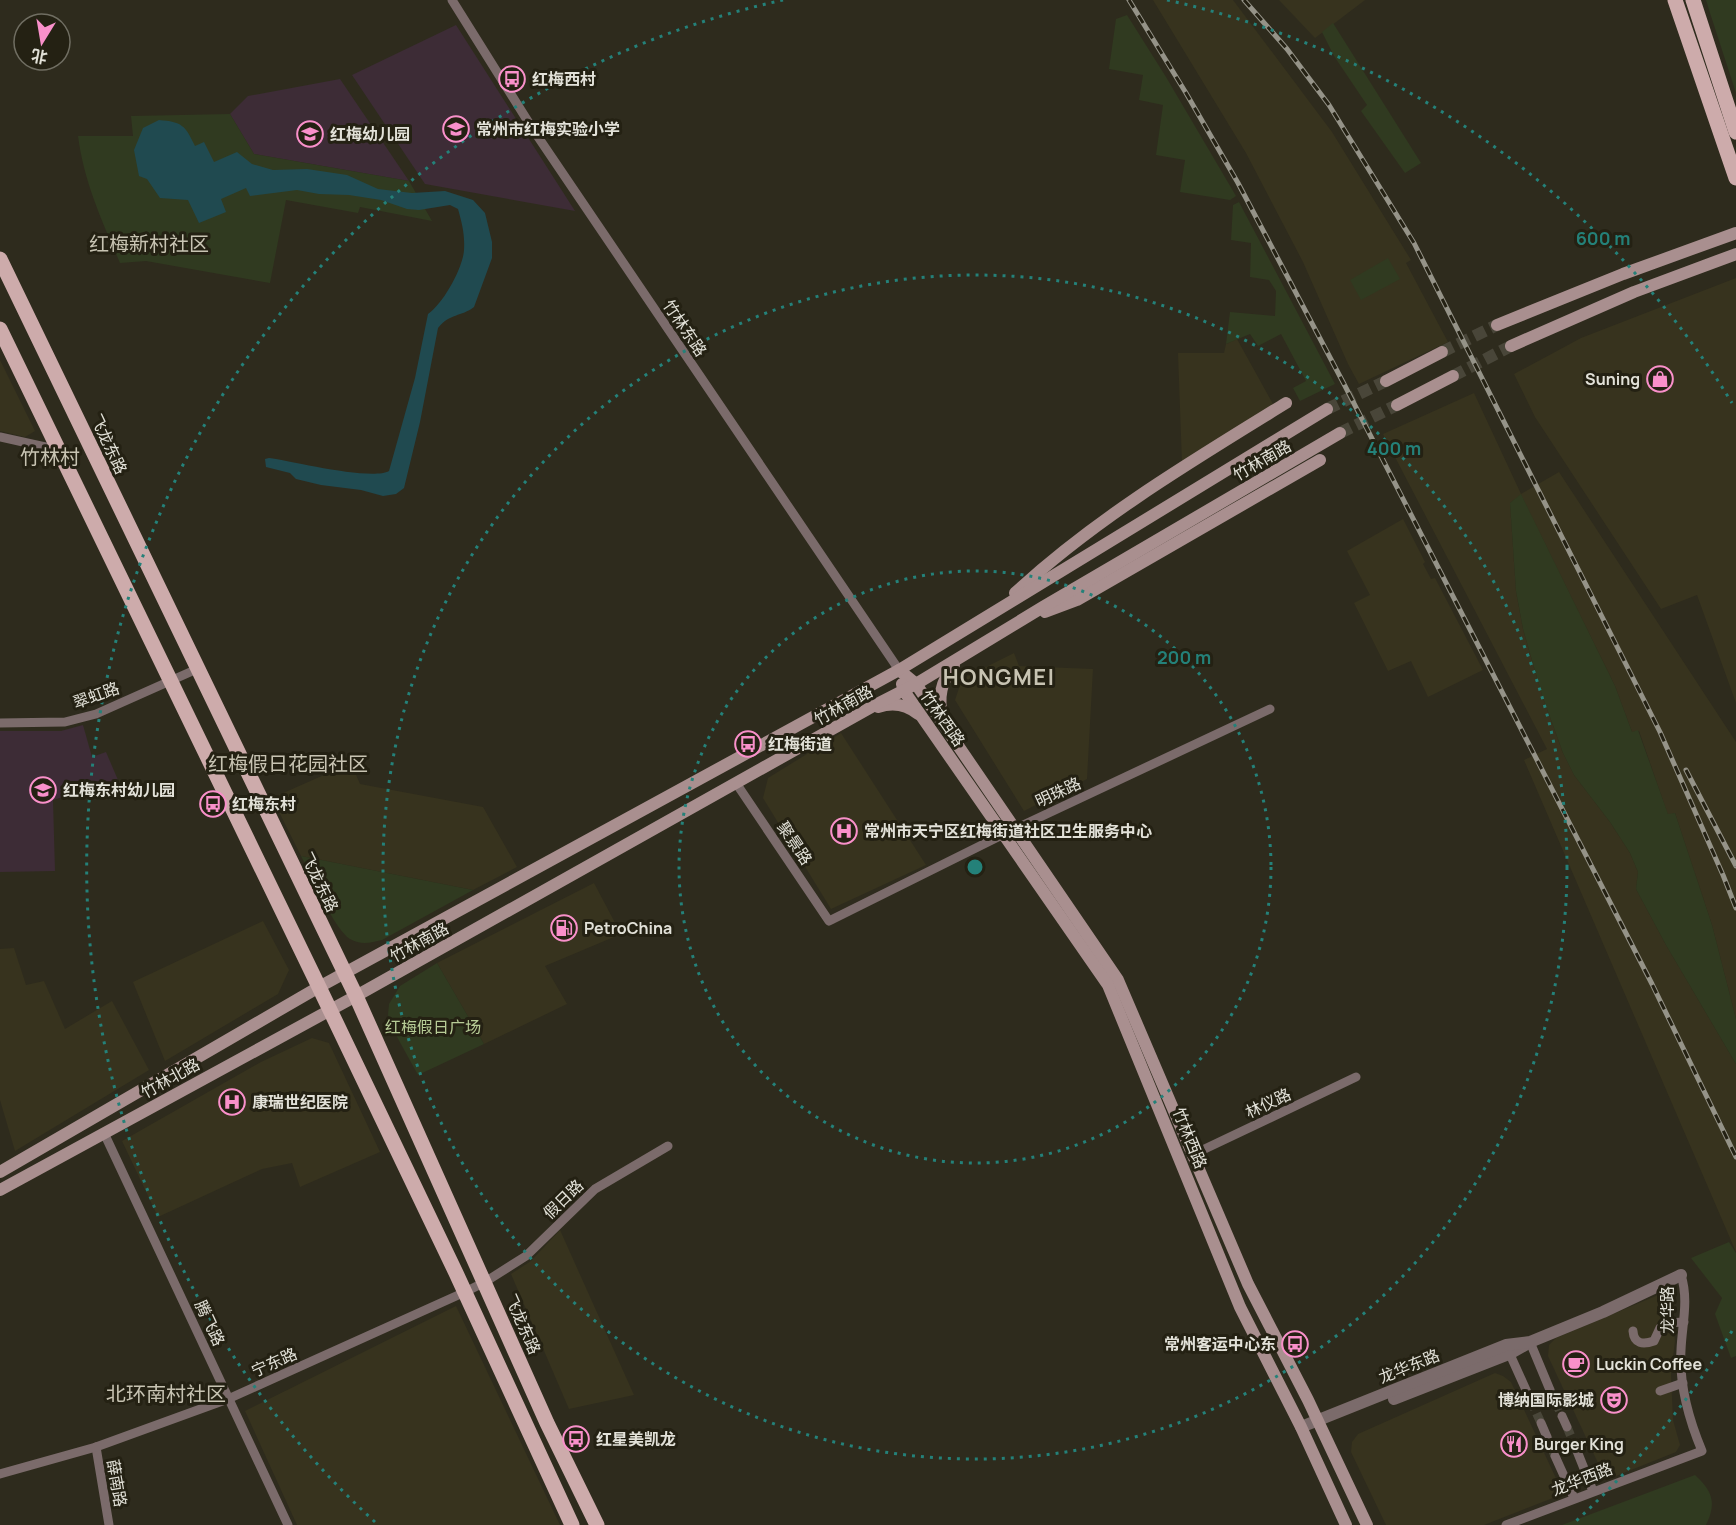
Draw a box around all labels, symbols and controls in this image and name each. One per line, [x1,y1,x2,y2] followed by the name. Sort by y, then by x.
[12,12,72,72] north arrow
[29,44,49,69] text: 北
[497,64,527,94] bus stop icon: 红梅西村
[532,68,596,90] place label: 红梅西村
[441,114,471,144] school or university icon: 常州市红梅实验小学
[476,118,620,140] place label: 常州市红梅实验小学
[295,119,325,149] school or university icon: 红梅幼儿园
[330,123,410,145] place label: 红梅幼儿园
[1576,226,1630,250] text: 600 m
[89,230,209,257] district label: 红梅新村社区
[658,295,712,361] street label: 竹林东路
[1645,364,1675,394] shop icon: Suning
[1585,368,1640,390] place label: Suning
[86,410,132,478] street label: 飞龙东路
[1229,434,1295,486] street label: 竹林南路
[1367,436,1421,460] text: 400 m
[20,443,80,470] district label: 竹林村
[1157,645,1211,669] text: 200 m
[943,662,1055,692] district label: HONGMEI
[70,676,122,714] street label: 翠虹路
[810,680,876,730] street label: 竹林南路
[916,685,970,751] street label: 竹林西路
[733,729,763,759] bus stop icon: 红梅街道
[768,733,832,755] place label: 红梅街道
[208,750,368,777] district label: 红梅假日花园社区
[1032,772,1084,812] street label: 明珠路
[28,775,58,805] school or university icon: 红梅东村幼儿园
[63,779,175,801] place label: 红梅东村幼儿园
[198,789,228,819] bus stop icon: 红梅东村
[232,793,296,815] place label: 红梅东村
[829,816,859,846] hospital icon: 常州市天宁区红梅街道社区卫生服务中心
[772,817,818,869] street label: 聚景路
[864,820,1152,842] place label: 常州市天宁区红梅街道社区卫生服务中心
[296,848,344,916] street label: 飞龙东路
[965,857,985,877] centre of rings
[549,913,579,943] fuel station icon: PetroChina
[386,917,452,967] street label: 竹林南路
[584,917,672,939] place label: PetroChina
[385,1016,481,1038] park label: 红梅假日广场
[137,1053,203,1103] street label: 竹林北路
[1242,1083,1294,1123] street label: 林仪路
[217,1087,247,1117] hospital icon: 康瑞世纪医院
[252,1091,348,1113] place label: 康瑞世纪医院
[1168,1104,1212,1172] street label: 竹林西路
[538,1174,588,1224] street label: 假日路
[1656,1286,1678,1334] street label: 龙华路
[500,1290,546,1358] street label: 飞龙东路
[190,1297,230,1349] street label: 腾飞路
[1280,1329,1310,1359] bus stop icon: 常州客运中心东
[1164,1333,1276,1355] place label: 常州客运中心东
[248,1342,300,1382] street label: 宁东路
[1375,1344,1443,1388] street label: 龙华东路
[1561,1349,1591,1379] cafe icon: Luckin Coffee
[1596,1353,1703,1375] place label: Luckin Coffee
[106,1380,226,1407] district label: 北环南村社区
[1599,1385,1629,1415] theatre icon: 博纳国际影城
[1498,1389,1594,1411] place label: 博纳国际影城
[561,1424,591,1454] bus stop icon: 红星美凯龙
[596,1428,676,1450] place label: 红星美凯龙
[1499,1429,1529,1459] restaurant icon: Burger King
[1534,1433,1624,1455] place label: Burger King
[102,1457,132,1509] street label: 薛南路
[1548,1457,1616,1501] street label: 龙华西路

